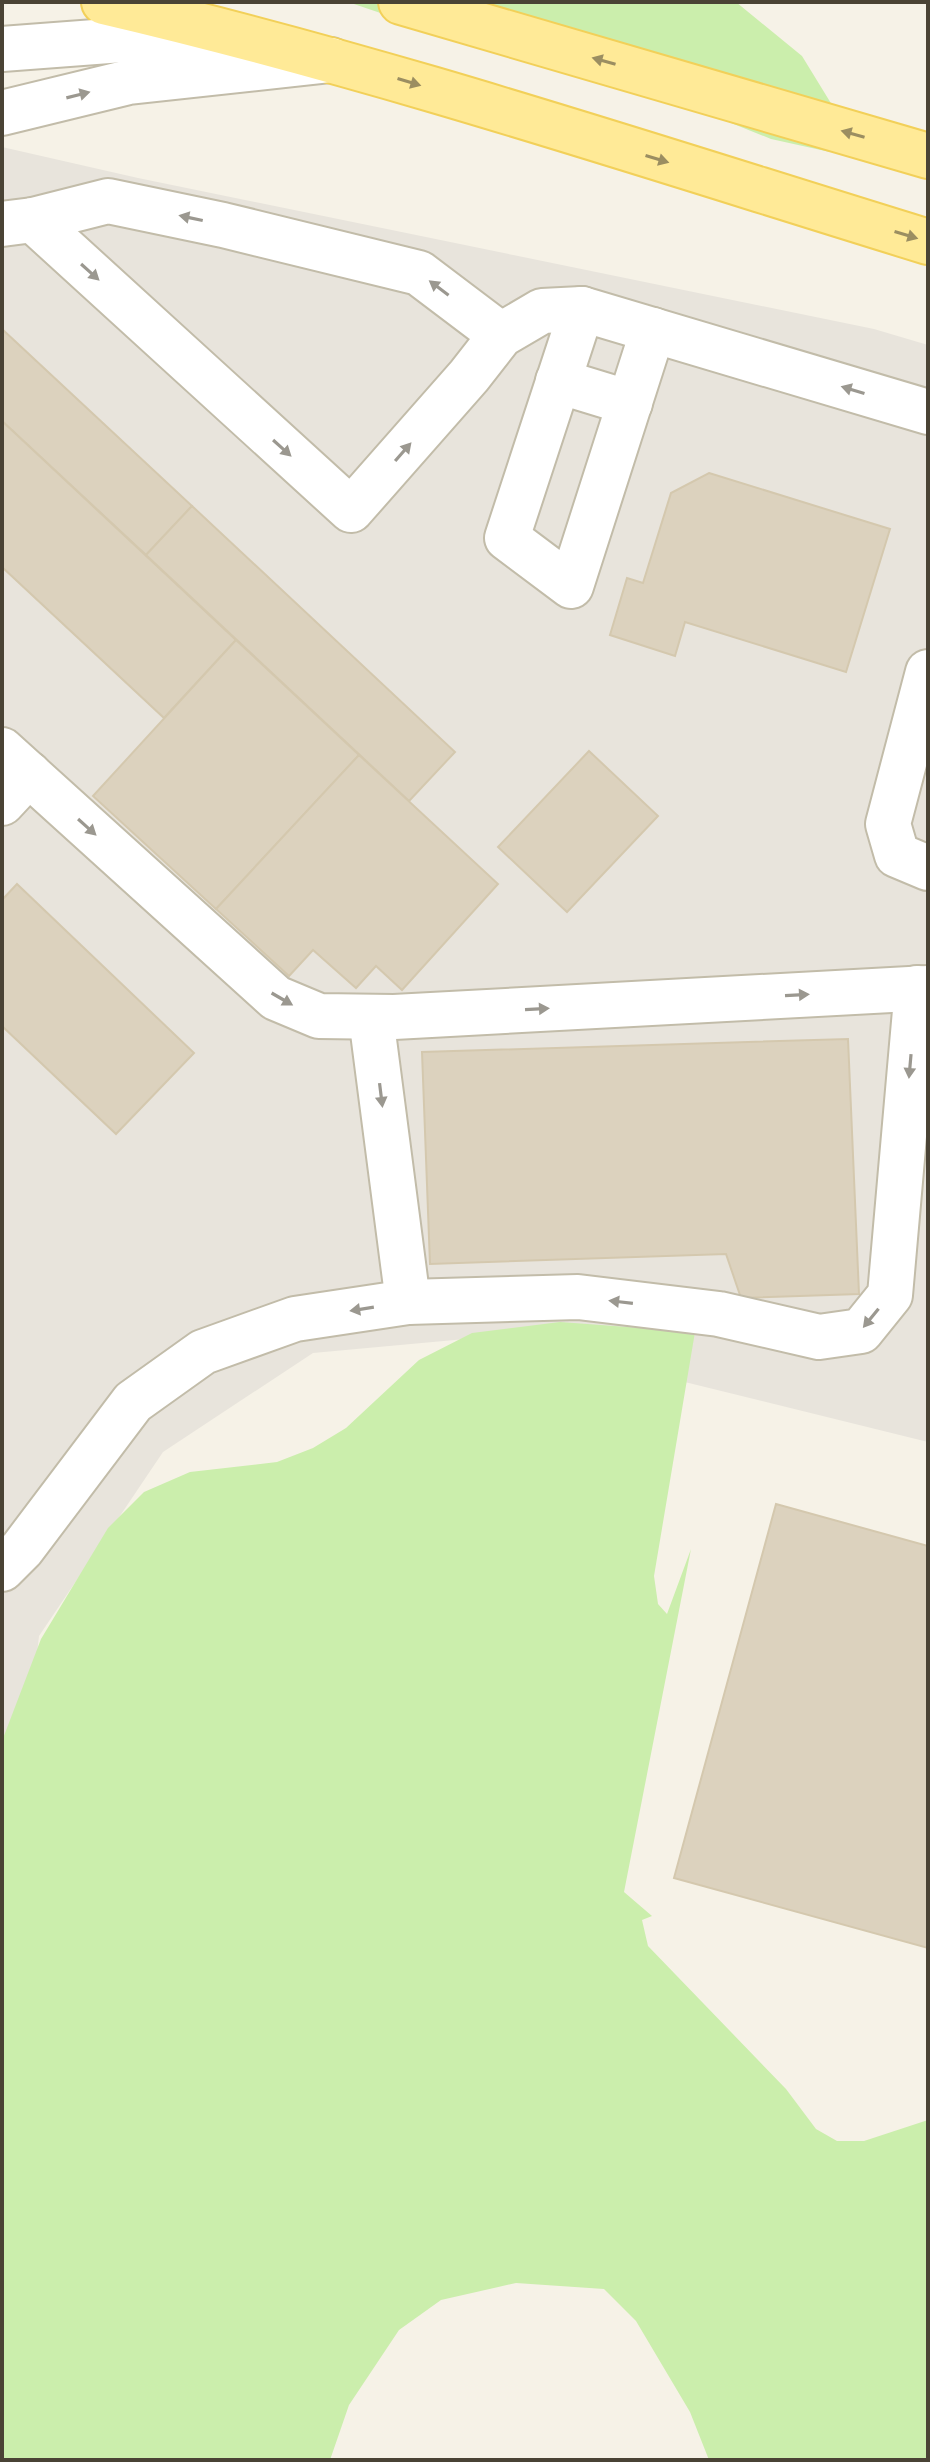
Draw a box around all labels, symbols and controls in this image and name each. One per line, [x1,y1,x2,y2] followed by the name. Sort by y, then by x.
[591,54,615,67] one-way arrow
[397,77,421,89] one-way arrow
[65,88,90,101] one-way arrow
[841,127,865,140] one-way arrow
[645,153,669,166] one-way arrow
[178,211,203,224] one-way arrow
[894,230,918,242] one-way arrow
[81,263,100,281] one-way arrow
[429,280,449,296] one-way arrow
[841,383,865,396] one-way arrow
[273,438,292,456] one-way arrow
[393,442,411,461] one-way arrow
[78,817,97,835] one-way arrow
[785,988,810,1001] one-way arrow
[271,991,293,1005] one-way arrow
[525,1002,550,1015] one-way arrow
[903,1054,916,1079] one-way arrow
[374,1083,387,1108] one-way arrow
[608,1296,633,1309] one-way arrow
[349,1303,374,1316] one-way arrow
[863,1308,880,1328] one-way arrow

